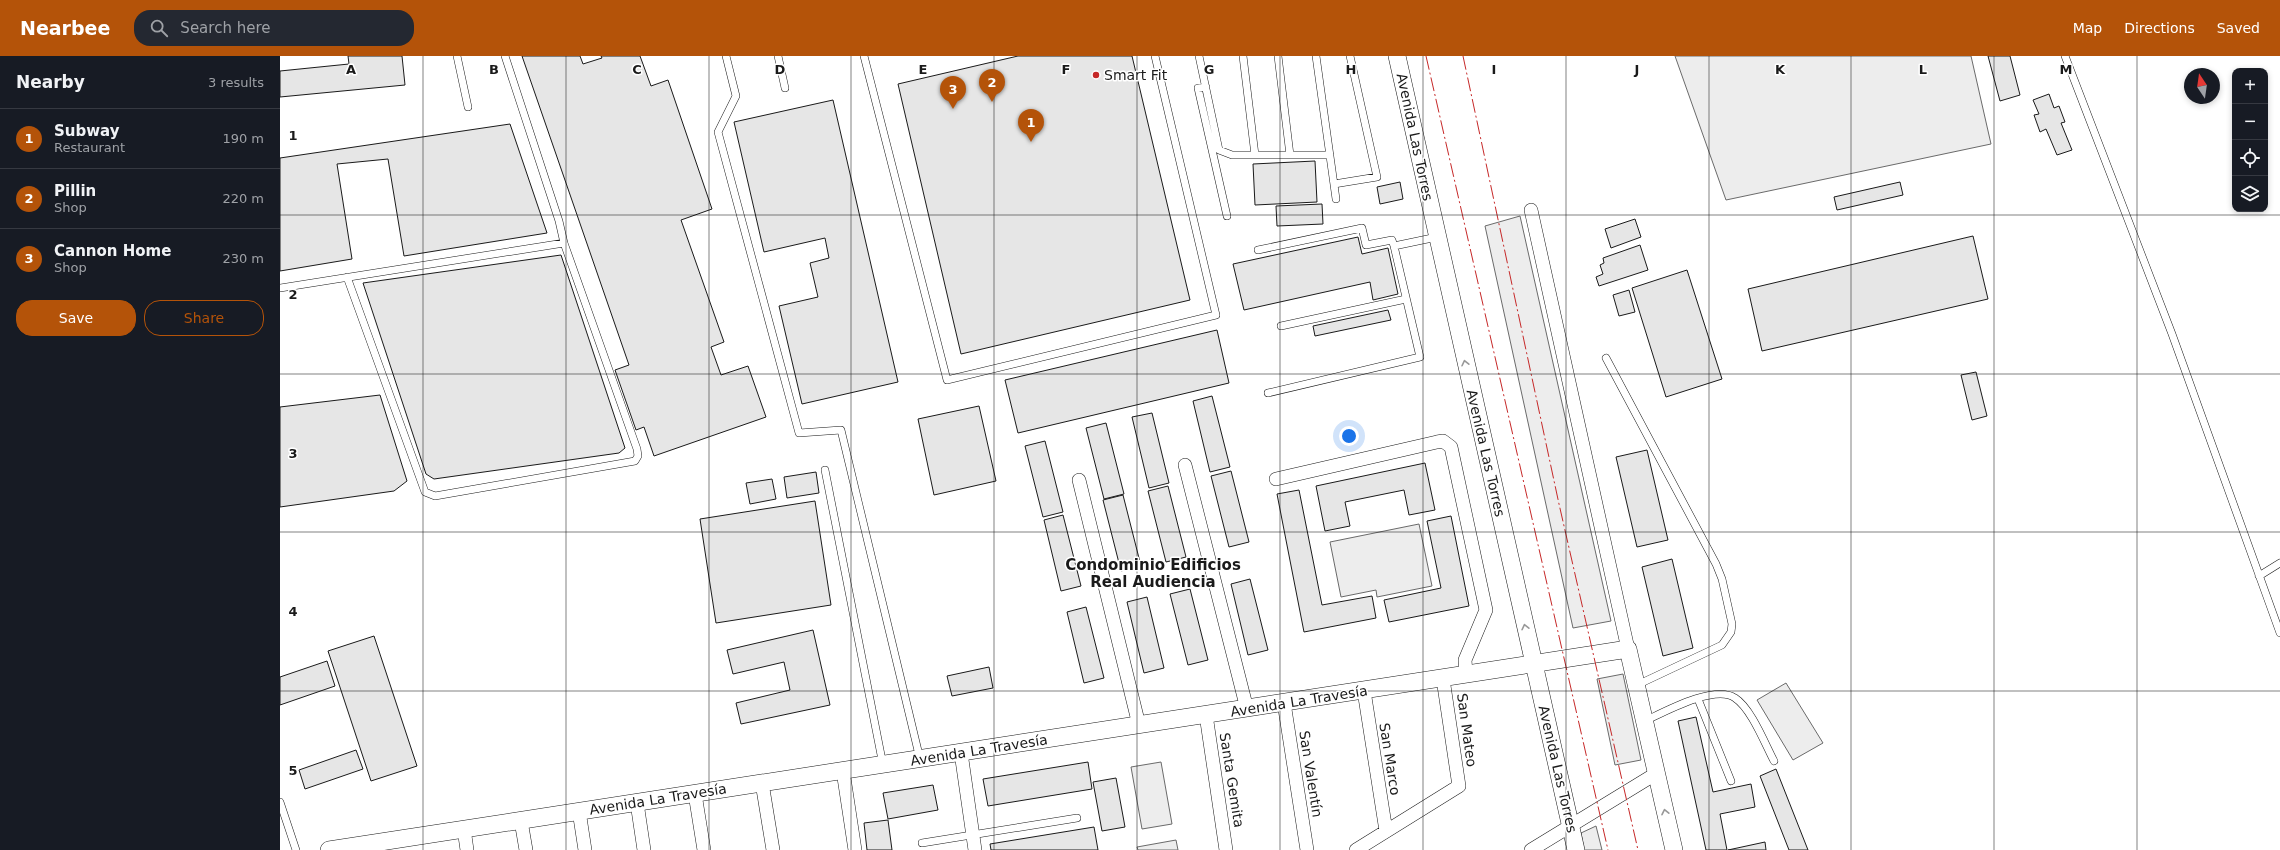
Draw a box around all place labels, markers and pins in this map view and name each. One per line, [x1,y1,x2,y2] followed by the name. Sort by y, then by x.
[1104,67,1168,83] place label: Smart Fit
[979,69,1005,102] pin: 2
[1091,70,1101,80] marker: Smart Fit
[940,76,966,109] pin: 3
[1018,109,1044,142] pin: 1

